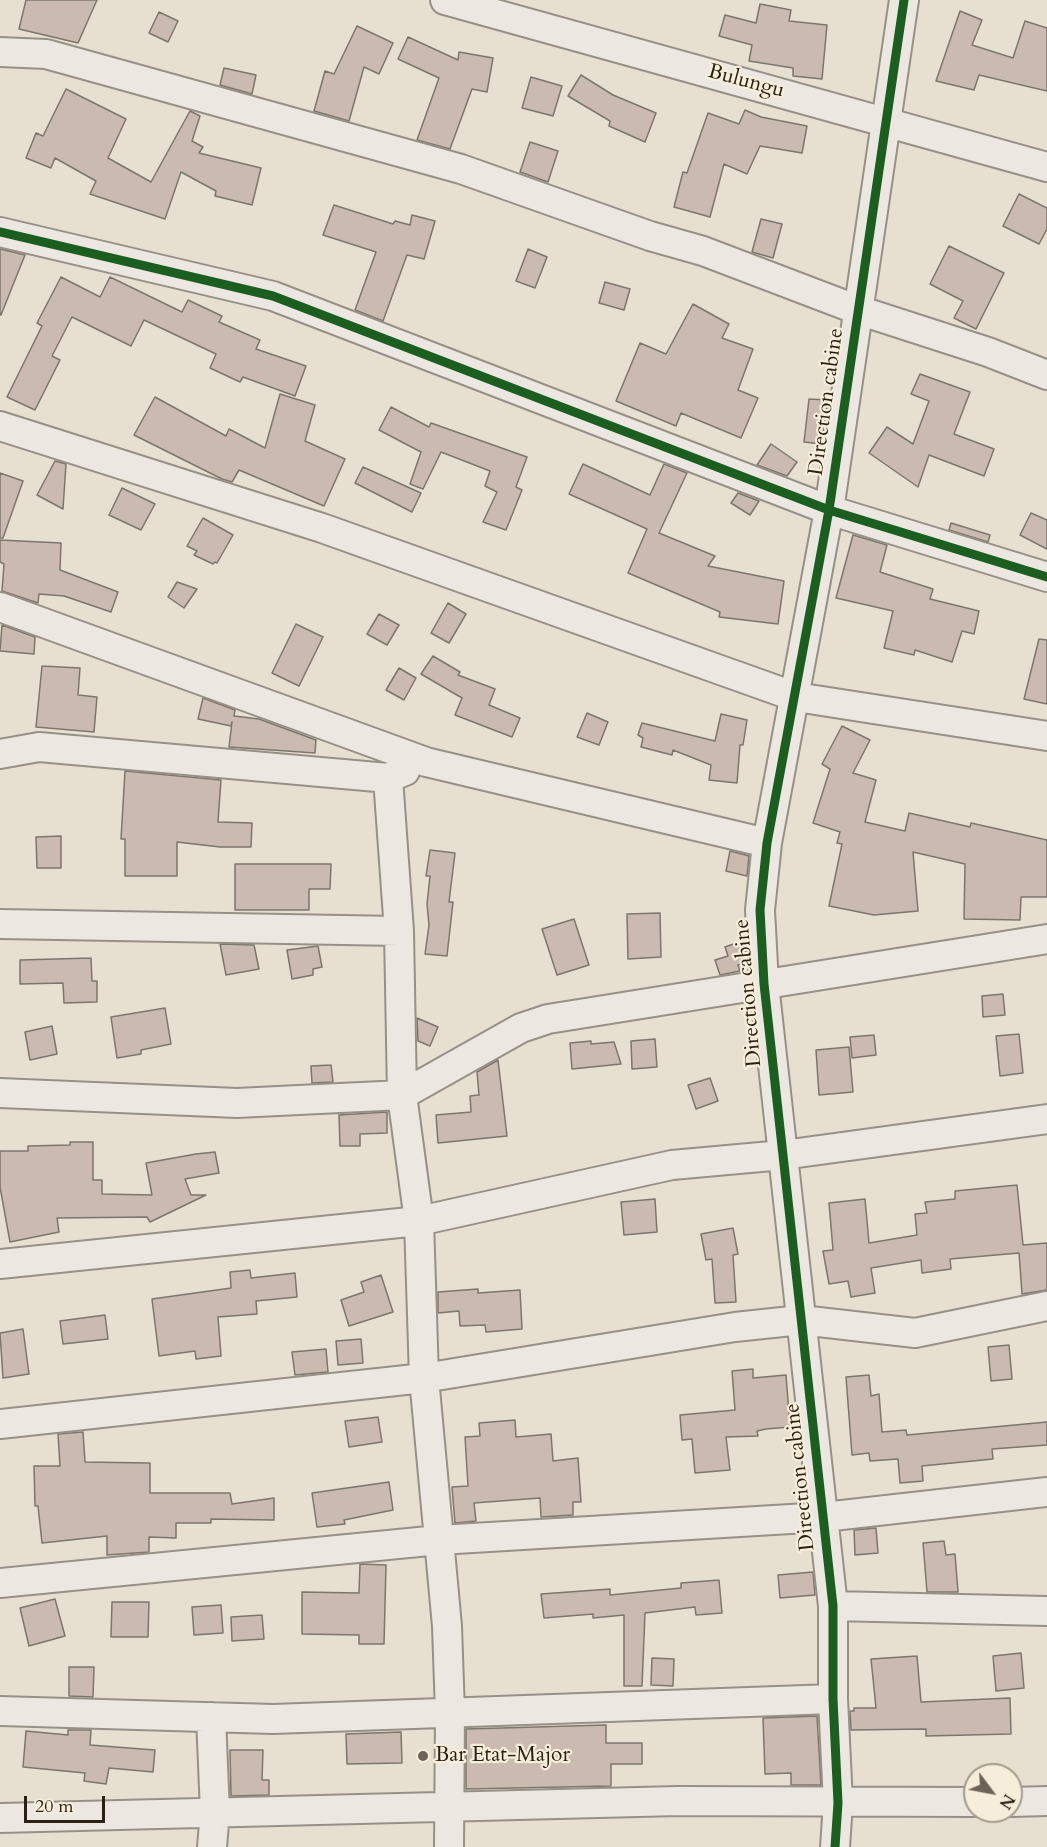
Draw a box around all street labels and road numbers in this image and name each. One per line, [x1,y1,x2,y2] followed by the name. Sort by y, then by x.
[705,60,787,104] street label: Bulungu
[804,327,850,477] street label: Direction cabine
[730,918,768,1068] street label: Direction cabine
[781,1402,821,1552] street label: Direction cabine

